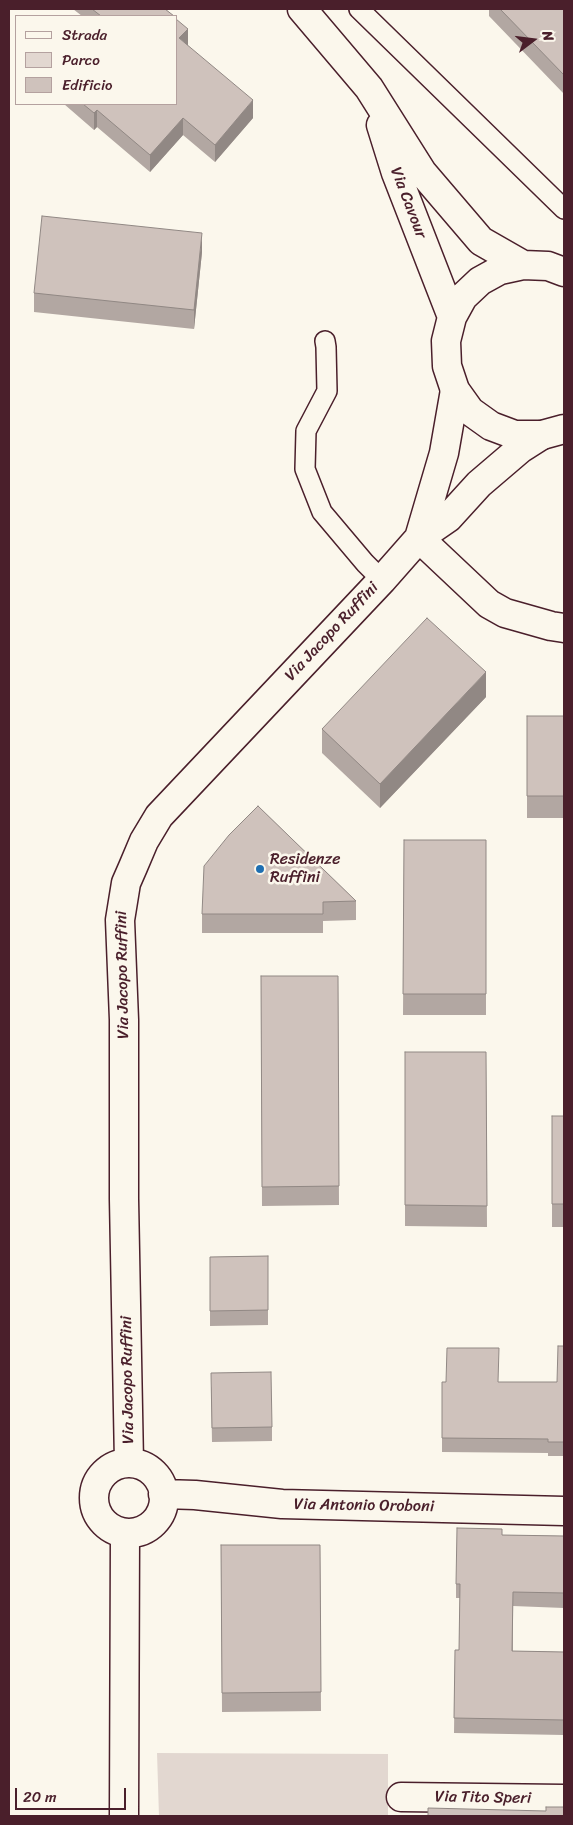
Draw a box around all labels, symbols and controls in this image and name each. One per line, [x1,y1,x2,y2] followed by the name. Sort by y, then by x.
[15,15,178,105] legend
[508,15,558,65] north arrow
[62,22,107,48] text: Strada
[535,28,561,44] text: N
[62,47,100,73] text: Parco
[62,72,113,98] text: Edificio
[386,165,430,241] street label: Via Cavour
[281,579,383,685] street label: Via Jacopo Ruffini
[270,850,340,888] place label: Residenze Ruffini
[254,863,266,875] marker: Residenze Ruffini
[112,911,134,1039] street label: Via Jacopo Ruffini
[117,1316,139,1444] street label: Via Jacopo Ruffini
[294,1495,434,1517] street label: Via Antonio Oroboni
[18,1778,129,1810] scale bar
[23,1784,57,1810] text: 20 m
[435,1788,531,1808] street label: Via Tito Speri

